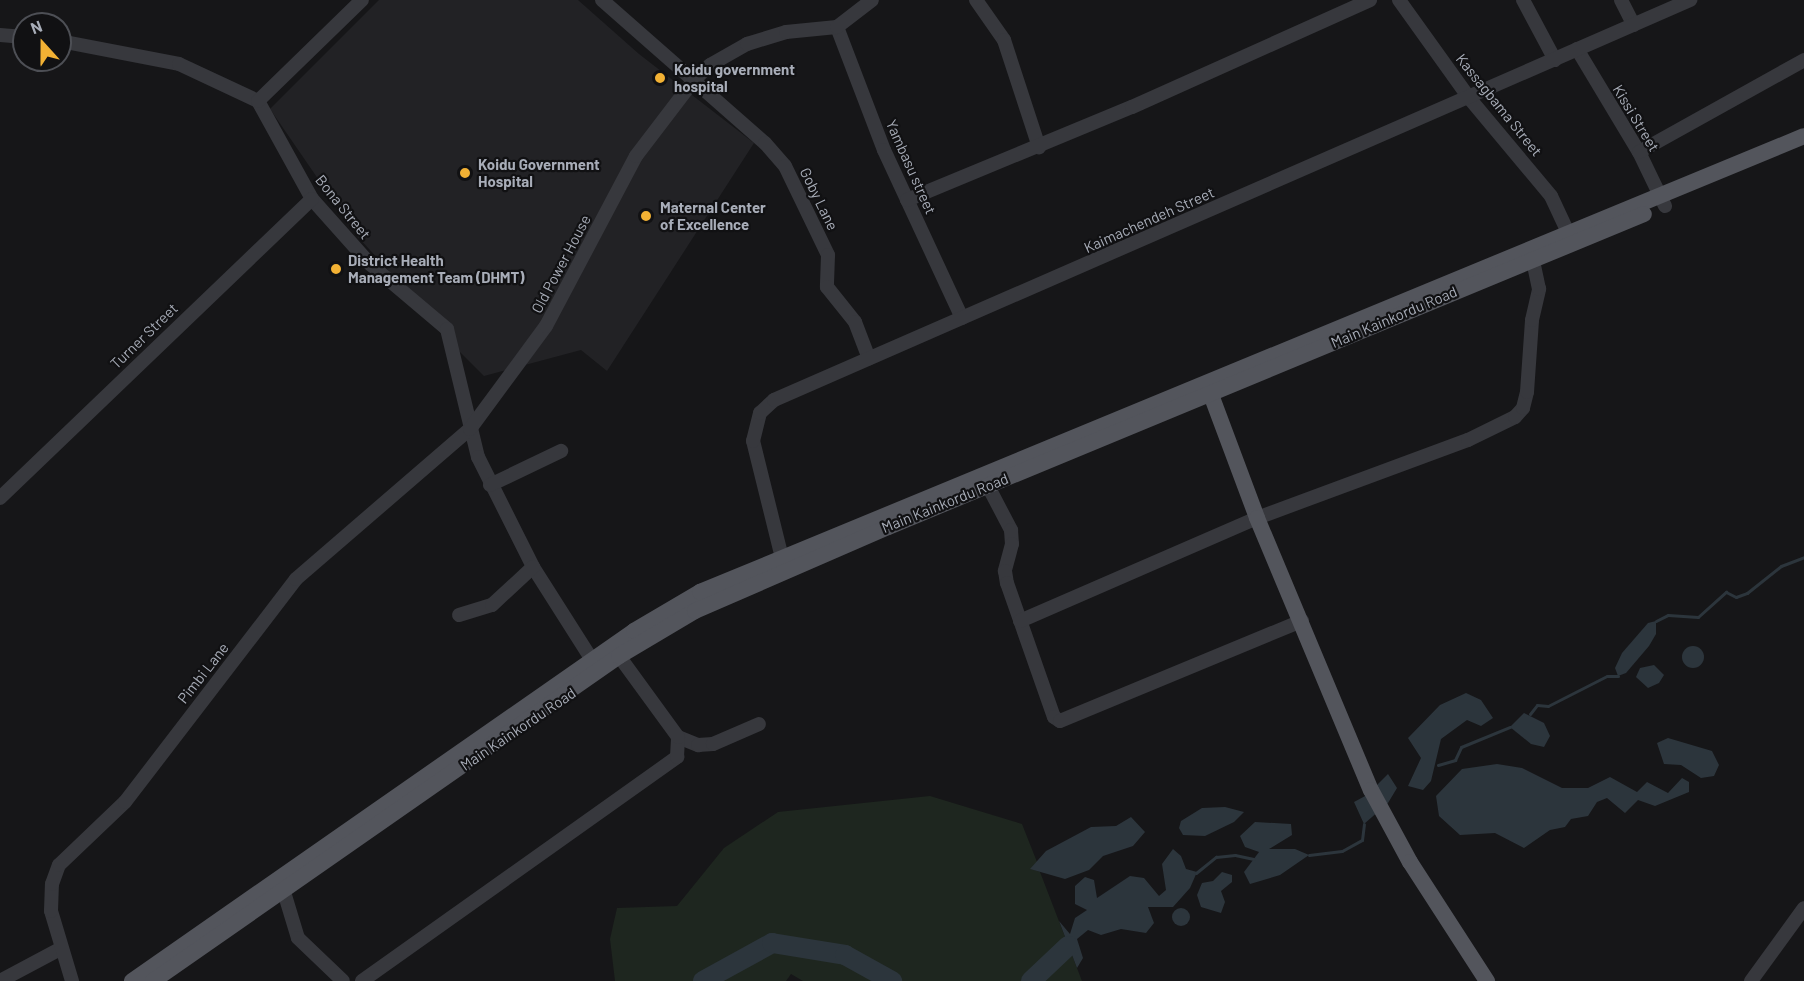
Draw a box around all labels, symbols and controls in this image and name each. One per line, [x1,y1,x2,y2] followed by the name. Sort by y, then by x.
[12,12,72,72] north arrow
[28,16,44,37] text: N
[1452,50,1546,160] street label: Kassagbama Street
[674,60,795,95] place label: Koidu government hospital
[651,69,669,87] marker: Koidu government hospital
[1609,81,1663,155] street label: Kissi Street
[882,117,940,217] street label: Yambasu street
[478,155,600,190] place label: Koidu Government Hospital
[456,164,474,182] marker: Koidu Government Hospital
[796,165,842,233] street label: Goby Lane
[312,171,374,243] street label: Bona Street
[1081,183,1217,257] street label: Kaimachendeh Street
[660,198,766,233] place label: Maternal Center of Excellence
[637,207,655,225] marker: Maternal Center of Excellence
[528,212,594,316] street label: Old Power House
[348,251,525,286] place label: District Health Management Team (DHMT)
[329,262,343,276] marker: District Health Management Team (DHMT)
[1328,282,1460,352] street label: Main Kainkordu Road
[107,299,181,373] street label: Turner Street
[879,469,1011,537] street label: Main Kainkordu Road
[174,639,232,707] street label: Pimbi Lane
[457,684,579,774] street label: Main Kainkordu Road

